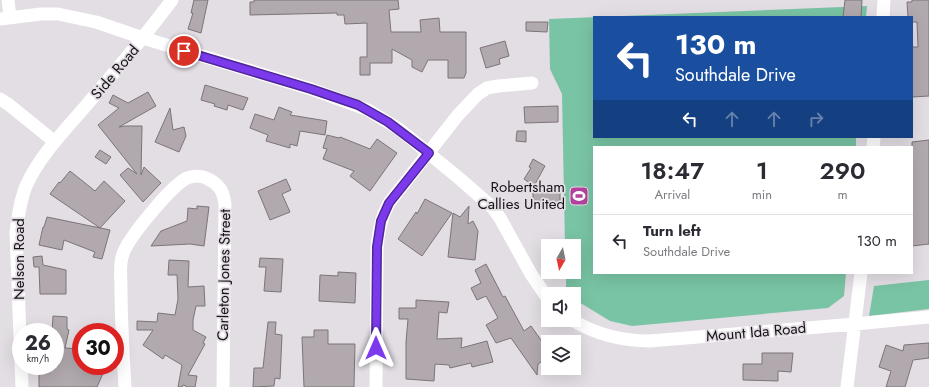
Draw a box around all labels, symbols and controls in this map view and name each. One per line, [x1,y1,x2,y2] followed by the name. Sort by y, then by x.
[675,24,757,65] text: 130 m
[609,32,661,84] icon: left
[167,34,201,68] pin
[86,40,144,104] street label: Side Road
[173,40,195,62] icon: arrive
[675,62,796,88] text: Southdale Drive
[679,108,701,130] icon: left
[721,108,743,130] icon: ahead
[763,108,785,130] icon: ahead
[805,108,827,130] icon: right
[641,153,704,188] text: 18:47
[756,153,768,188] text: 1
[820,153,865,188] text: 290
[477,176,565,215] place label: Robertsham Callies United
[568,185,590,207] sports icon: Robertsham Callies United
[654,185,690,204] text: Arrival
[752,185,772,204] text: min
[837,185,848,204] text: m
[212,209,236,341] street label: Carleton Jones Street
[8,218,30,300] street label: Nelson Road
[643,220,701,242] text: Turn left
[609,230,631,252] icon: left
[857,230,897,252] text: 130 m
[541,239,581,279] north arrow
[541,239,581,375] map controls
[643,242,730,261] text: Southdale Drive
[541,287,581,327] button: sound
[705,317,807,347] street label: Mount Ida Road
[72,323,124,375] speed limit sign: 30
[355,327,397,369] position arrow
[25,329,51,358] text: 26
[541,335,581,375] button: layers
[27,351,49,366] text: km/h

